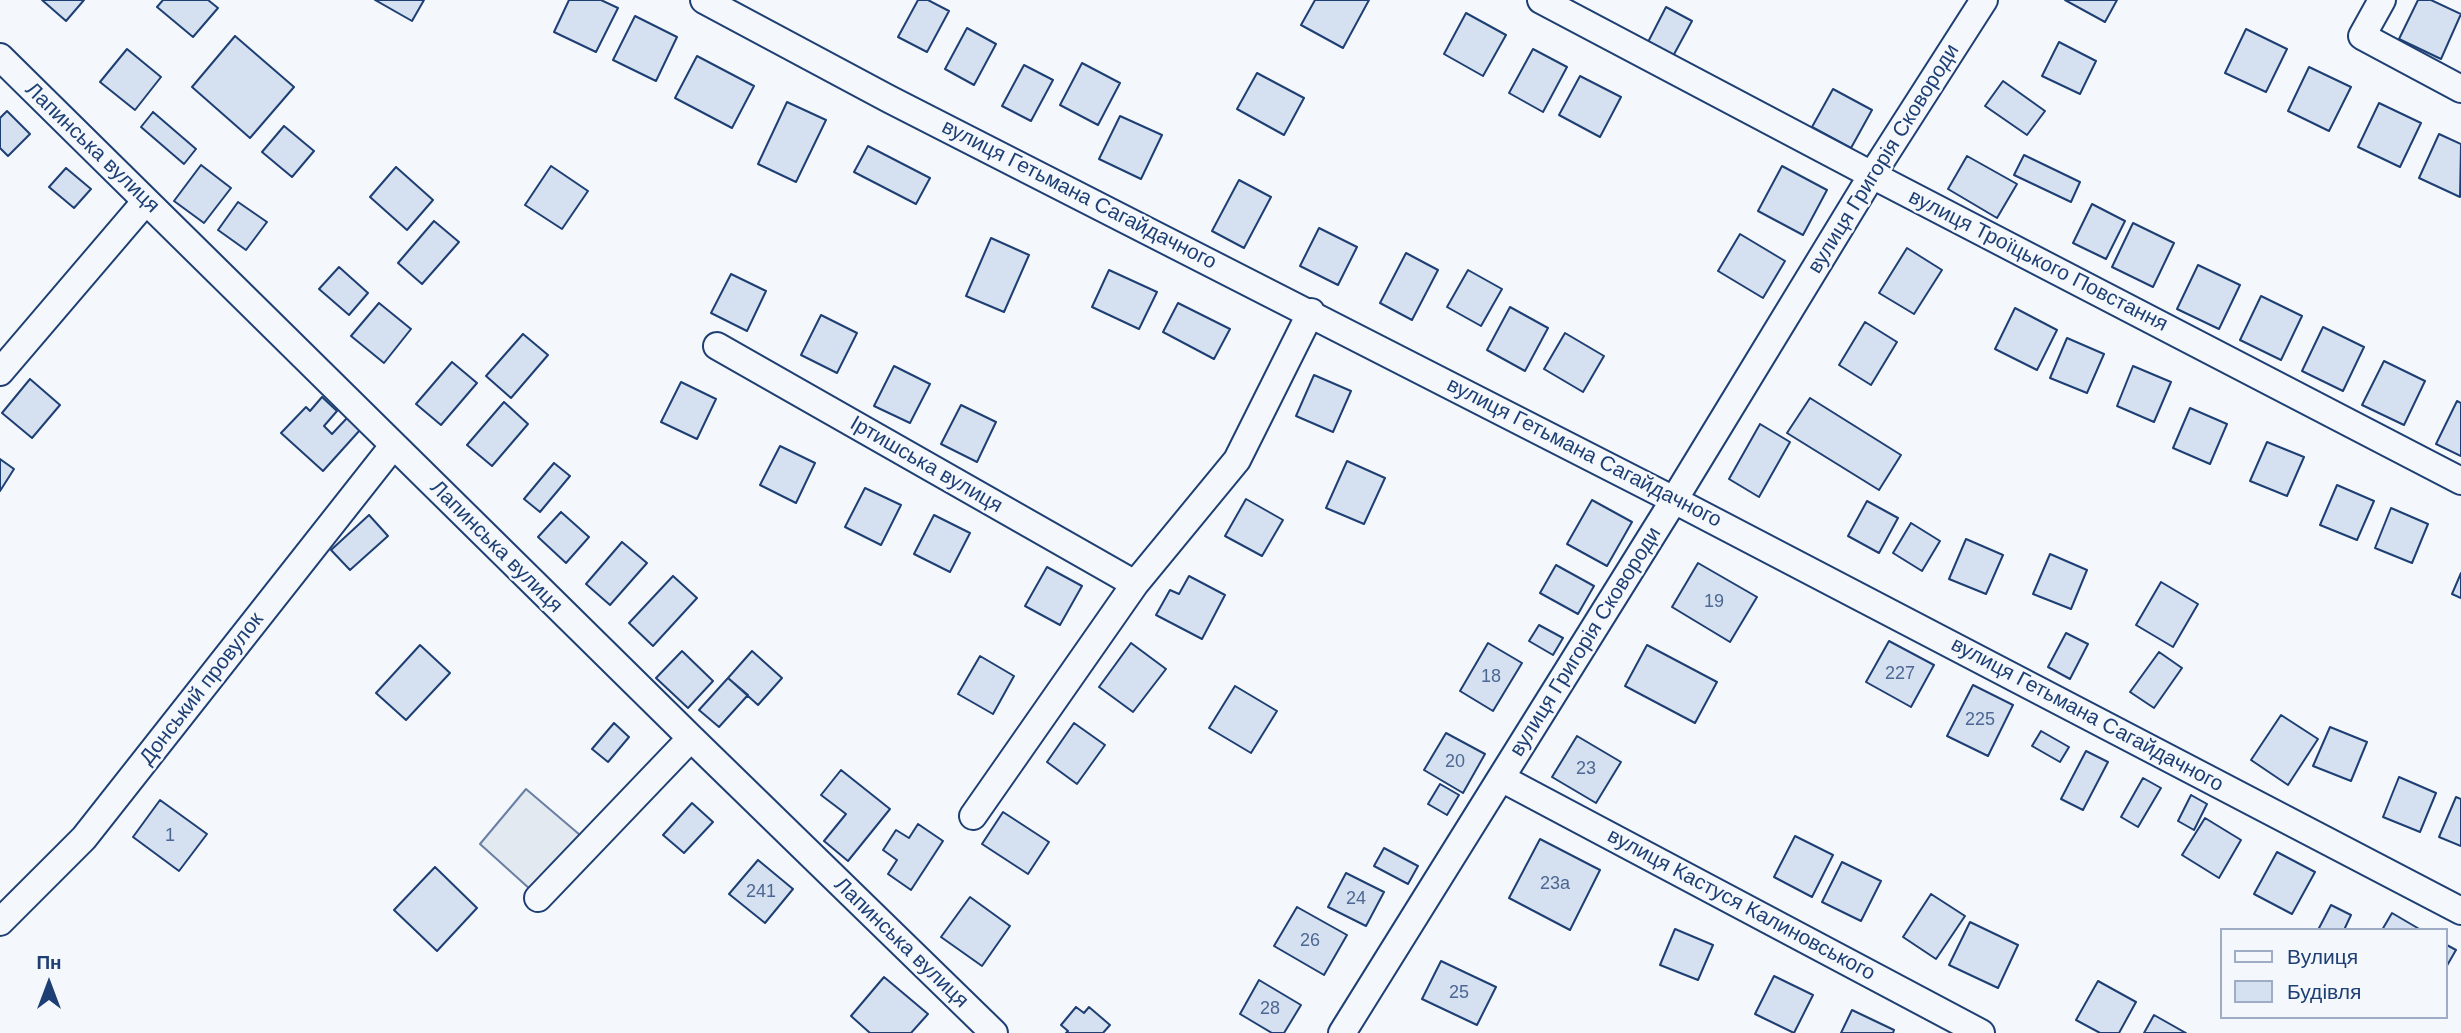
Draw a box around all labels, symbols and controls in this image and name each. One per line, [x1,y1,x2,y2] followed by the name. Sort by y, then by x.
[1803,40,1965,278] street label: вулиця Григорія Сковороди
[20,78,164,218] street label: Лапинська вулиця
[937,115,1221,275] street label: вулиця Гетьмана Сагайдачного
[1904,185,2172,337] street label: вулиця Троїцького Повстання
[1442,373,1726,533] street label: вулиця Гетьмана Сагайдачного
[845,411,1007,519] street label: Іртишська вулиця
[425,476,567,618] street label: Лапинська вулиця
[1505,523,1667,761] street label: вулиця Григорія Сковороди
[1704,591,1724,613] house number: 19
[135,608,269,770] street label: Донський провулок
[1946,632,2228,798] street label: вулиця Гетьмана Сагайдачного
[1885,663,1915,685] house number: 227
[1481,666,1501,688] house number: 18
[1965,709,1995,731] house number: 225
[1445,751,1465,773] house number: 20
[1576,758,1596,780] house number: 23
[1603,824,1879,986] street label: вулиця Кастуся Калиновського
[165,825,175,847] house number: 1
[829,873,973,1013] street label: Лапинська вулиця
[1540,873,1570,895] house number: 23а
[746,881,776,903] house number: 241
[1346,888,1366,910] house number: 24
[2220,928,2447,1019] legend
[1300,930,1320,952] house number: 26
[2287,945,2358,968] text: Вулиця
[14,949,84,1019] north arrow
[36,952,62,973] text: Пн
[2287,980,2361,1003] text: Будівля
[1449,982,1469,1004] house number: 25
[1260,998,1280,1020] house number: 28

